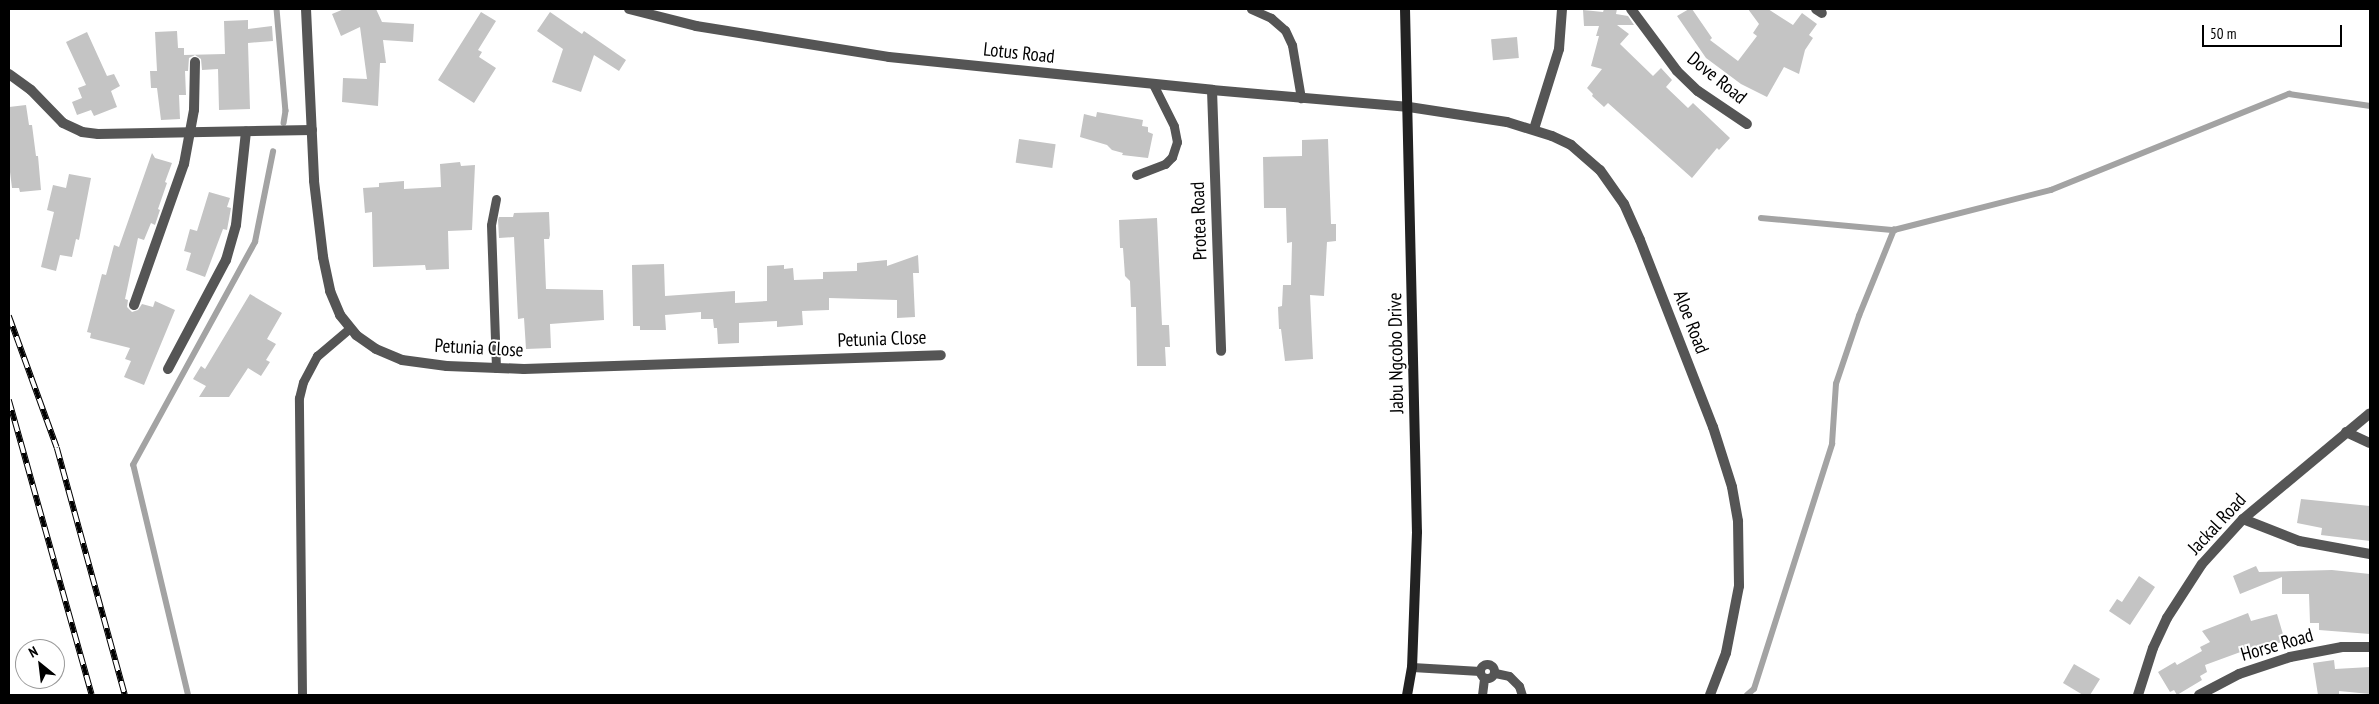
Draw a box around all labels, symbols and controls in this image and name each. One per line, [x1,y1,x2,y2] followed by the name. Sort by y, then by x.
[2204,15,2344,47] scale bar
[2210,24,2236,43] text: 50 m
[982,38,1056,68] street label: Lotus Road
[1683,47,1751,109] street label: Dove Road
[1186,181,1212,261] street label: Protea Road
[1669,287,1713,357] street label: Aloe Road
[1384,292,1408,414] street label: Jabu Ngcobo Drive
[837,326,927,352] street label: Petunia Close
[434,334,524,362] street label: Petunia Close
[2183,489,2251,559] street label: Jackal Road
[2238,624,2316,666] street label: Horse Road
[15,639,65,689] north arrow
[26,642,41,661] text: N

